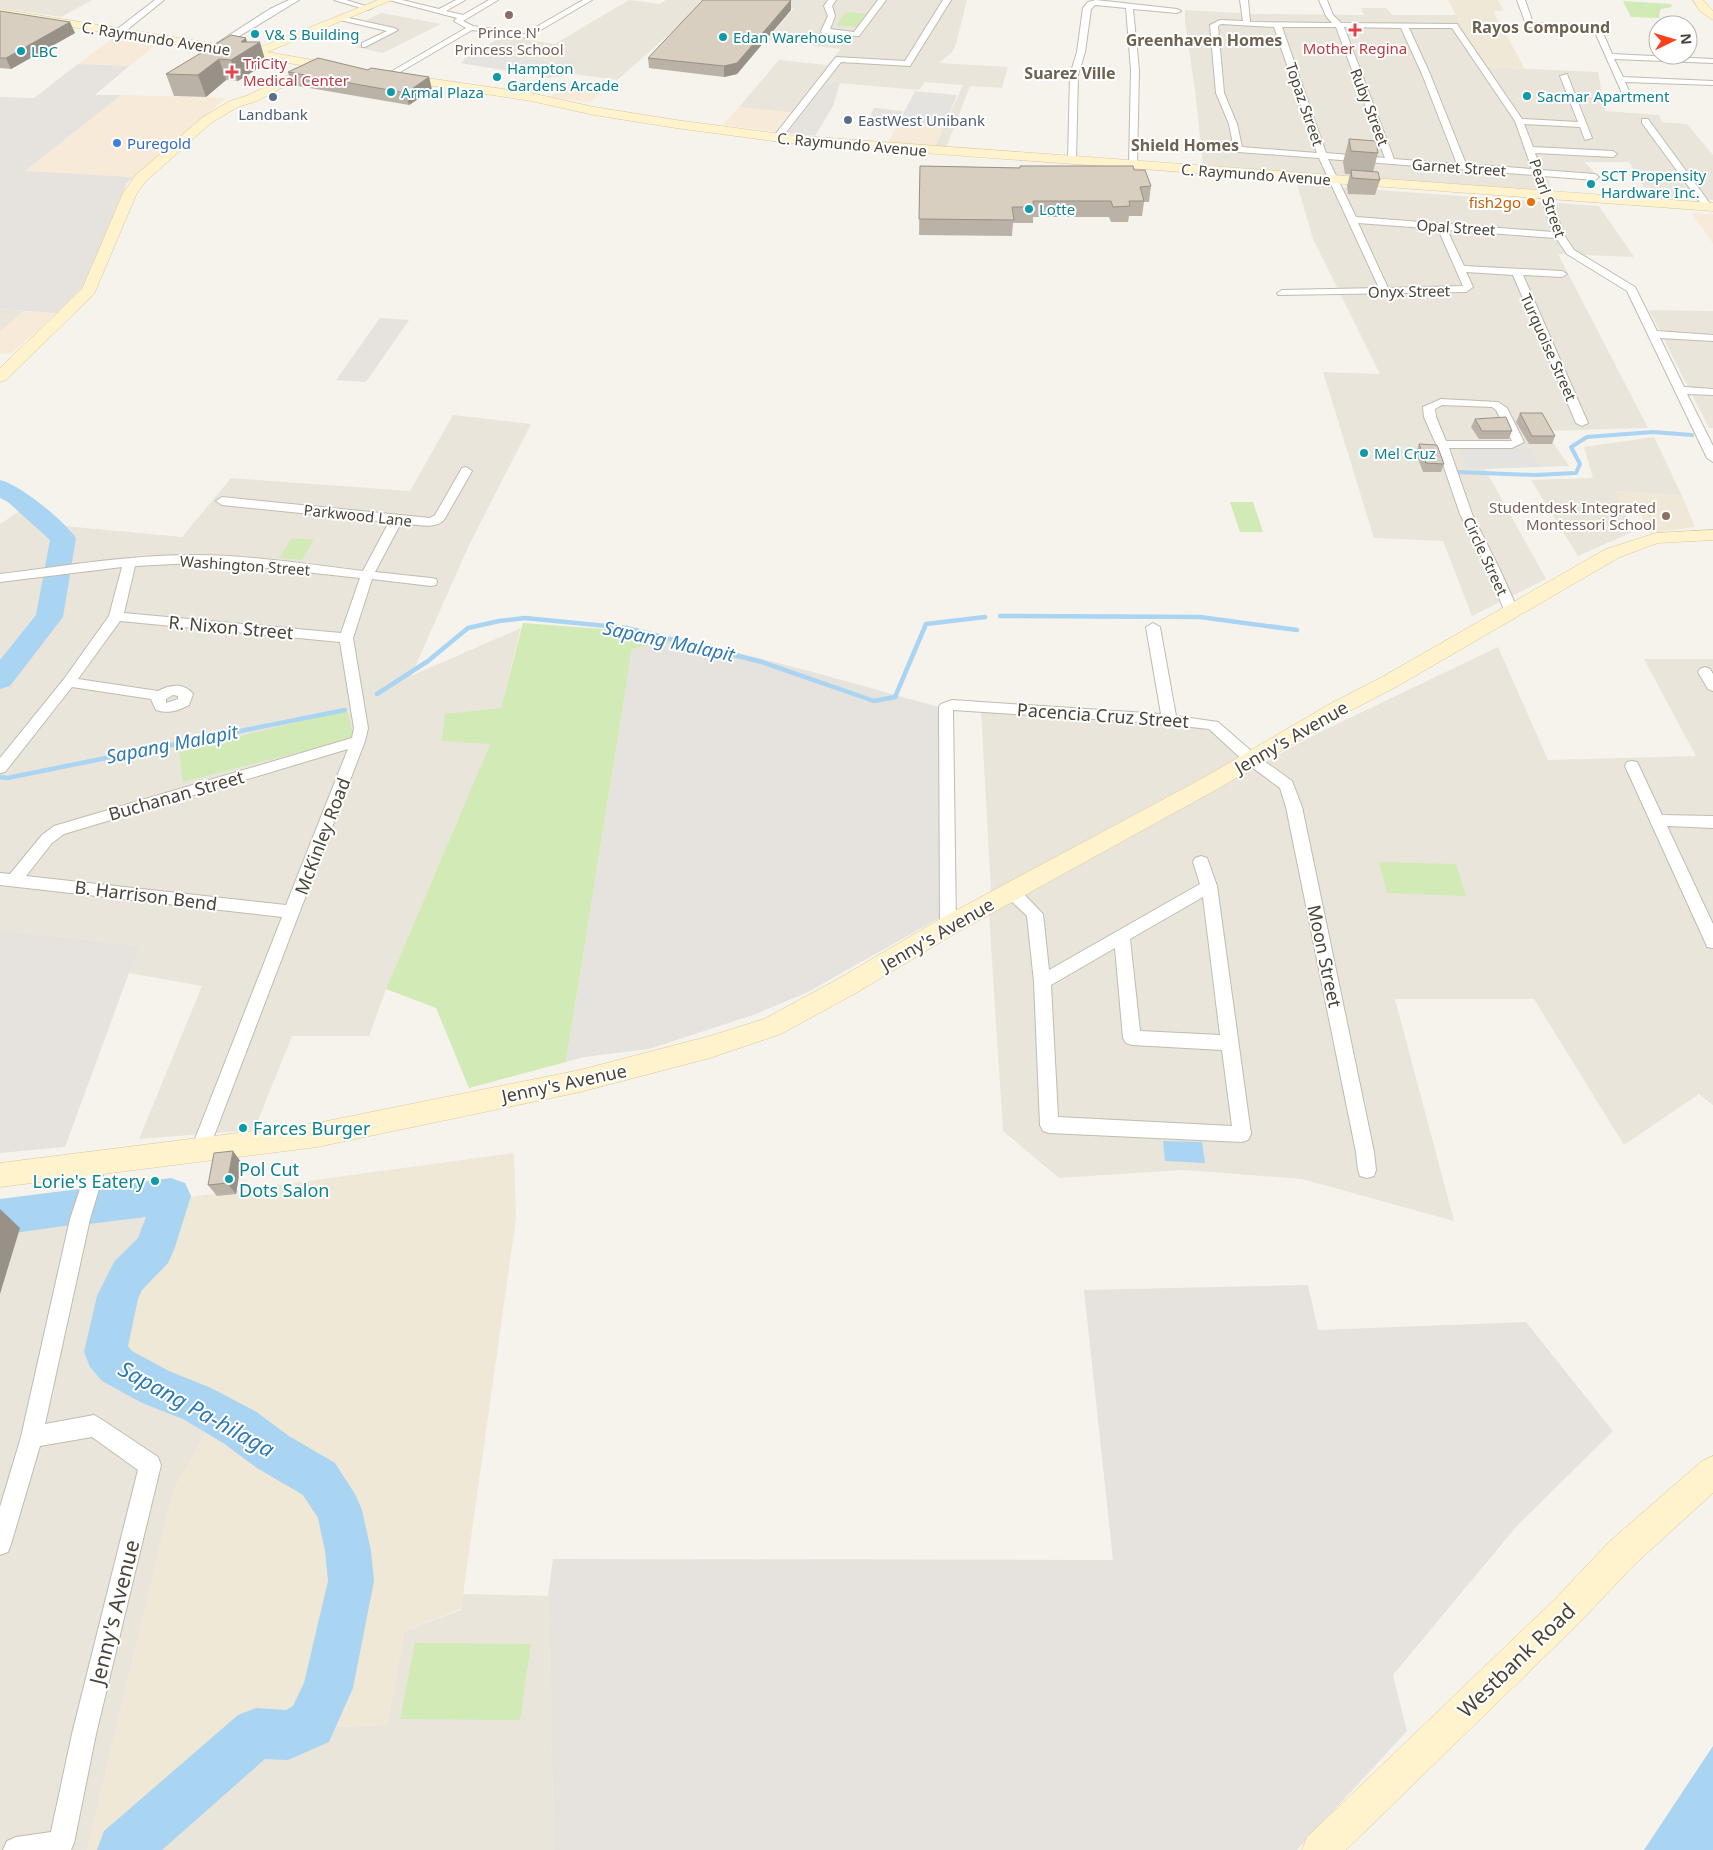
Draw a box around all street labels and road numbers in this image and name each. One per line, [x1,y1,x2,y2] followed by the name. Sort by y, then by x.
[80,16,232,60] street label: C. Raymundo Avenue
[1281,60,1329,149] street label: Topaz Street
[1346,66,1394,149] street label: Ruby Street
[776,127,928,161] street label: C. Raymundo Avenue
[1411,154,1507,180] street label: Garnet Street
[1525,156,1571,240] street label: Pearl Street
[1180,159,1332,189] street label: C. Raymundo Avenue
[1416,214,1497,240] street label: Opal Street
[1368,280,1451,302] street label: Onyx Street
[1516,290,1582,404] street label: Turquoise Street
[303,499,413,531] street label: Parkwood Lane
[1459,513,1513,599] street label: Circle Street
[179,550,311,580] street label: Washington Street
[168,610,295,644] street label: R. Nixon Street
[1228,695,1352,780] street label: Jenny's Avenue
[1016,697,1190,733] street label: Pacencia Cruz Street
[105,764,247,826] street label: Buchanan Street
[289,774,355,898] street label: McKinley Road
[73,874,219,916] street label: B. Harrison Bend
[874,892,998,977] street label: Jenny's Avenue
[1302,903,1348,1010] street label: Moon Street
[497,1058,629,1108] street label: Jenny's Avenue
[82,1537,146,1689] street label: Jenny's Avenue
[1451,1597,1581,1723] street label: Westbank Road

